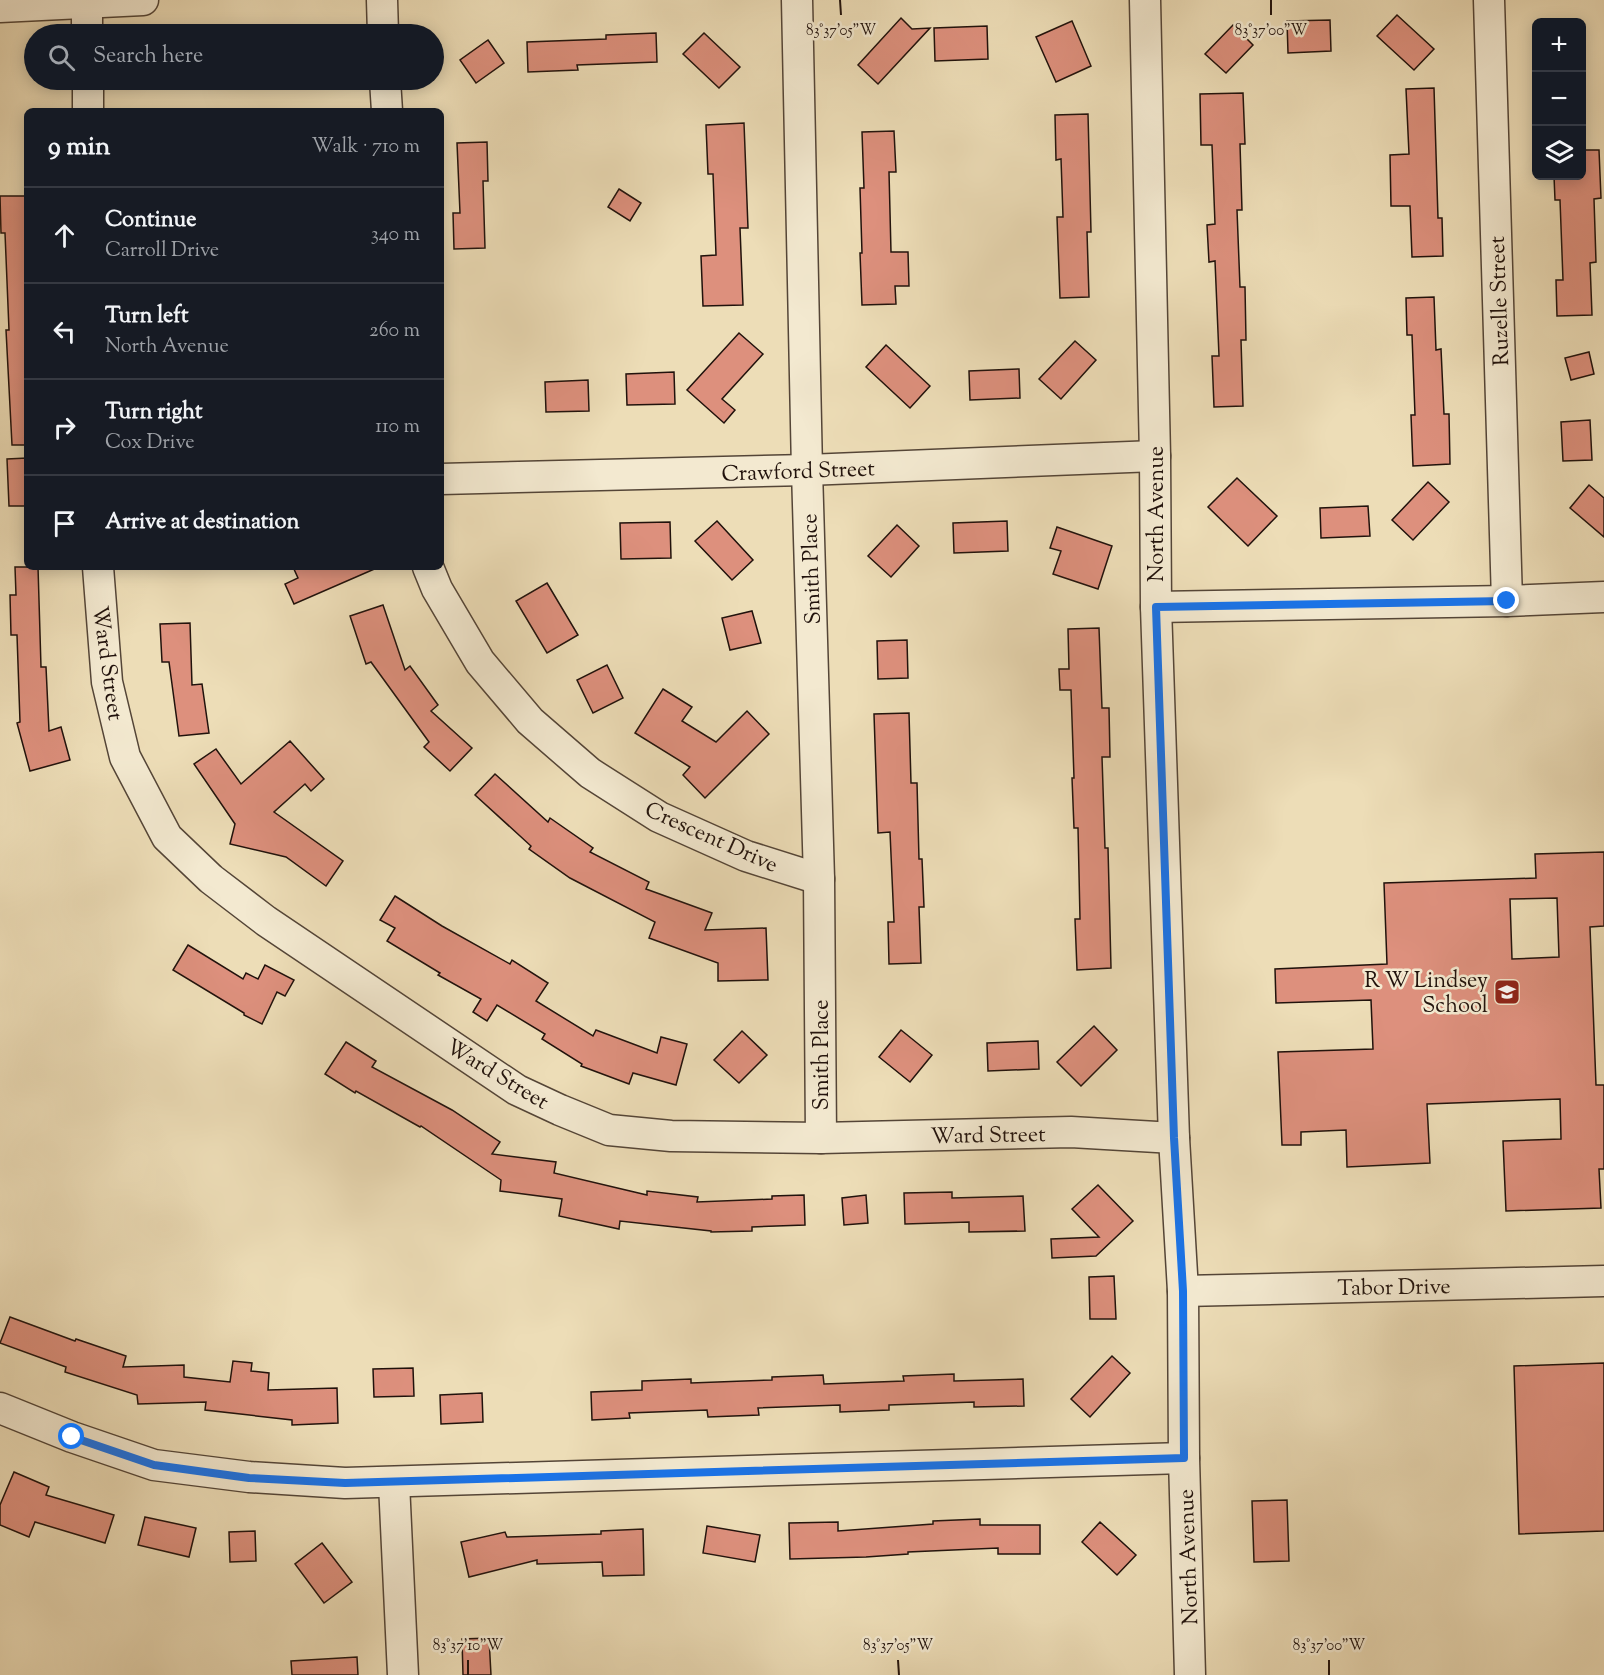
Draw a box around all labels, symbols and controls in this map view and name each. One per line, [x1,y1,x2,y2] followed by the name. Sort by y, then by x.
[1532,18,1586,180] map controls
[1532,18,1586,72] button: +
[806,21,876,42] text: 83°37'05"W
[1235,21,1308,42] text: 83°37'00"W
[24,24,444,90] search box
[45,41,78,74] icon: search
[93,41,203,73] text: Search here
[1532,72,1586,126] button: −
[1532,126,1586,180] button: layers
[48,129,110,166] text: 9 min
[312,133,420,162] text: Walk · 710 m
[105,205,196,237] text: Continue
[48,219,81,252] icon: ahead
[371,221,420,250] text: 340 m
[1483,235,1519,366] street label: Ruzelle Street
[105,237,219,266] text: Carroll Drive
[105,301,188,333] text: Turn left
[48,315,81,348] icon: left
[369,317,420,346] text: 260 m
[105,333,229,362] text: North Avenue
[105,397,202,429] text: Turn right
[48,411,81,444] icon: right
[375,413,420,442] text: 110 m
[105,429,195,458] text: Cox Drive
[1142,446,1174,582] street label: North Avenue
[721,454,876,492] street label: Crawford Street
[48,507,81,540] icon: arrive
[105,507,300,539] text: Arrive at destination
[795,513,831,625] street label: Smith Place
[1493,587,1519,613] route end
[82,604,130,723] street label: Ward Street
[639,795,782,882] street label: Crescent Drive
[1364,966,1488,1023] place label: R W Lindsey School
[1492,977,1522,1007] school or university icon: R W Lindsey School
[807,999,839,1111] street label: Smith Place
[439,1032,554,1119] street label: Ward Street
[930,1120,1046,1154] street label: Ward Street
[1337,1272,1451,1306] street label: Tabor Drive
[58,1423,84,1449] route start
[1172,1488,1208,1625] street label: North Avenue
[433,1636,504,1657] text: 83°37'10"W
[863,1636,933,1657] text: 83°37'05"W
[1293,1636,1366,1657] text: 83°37'00"W

